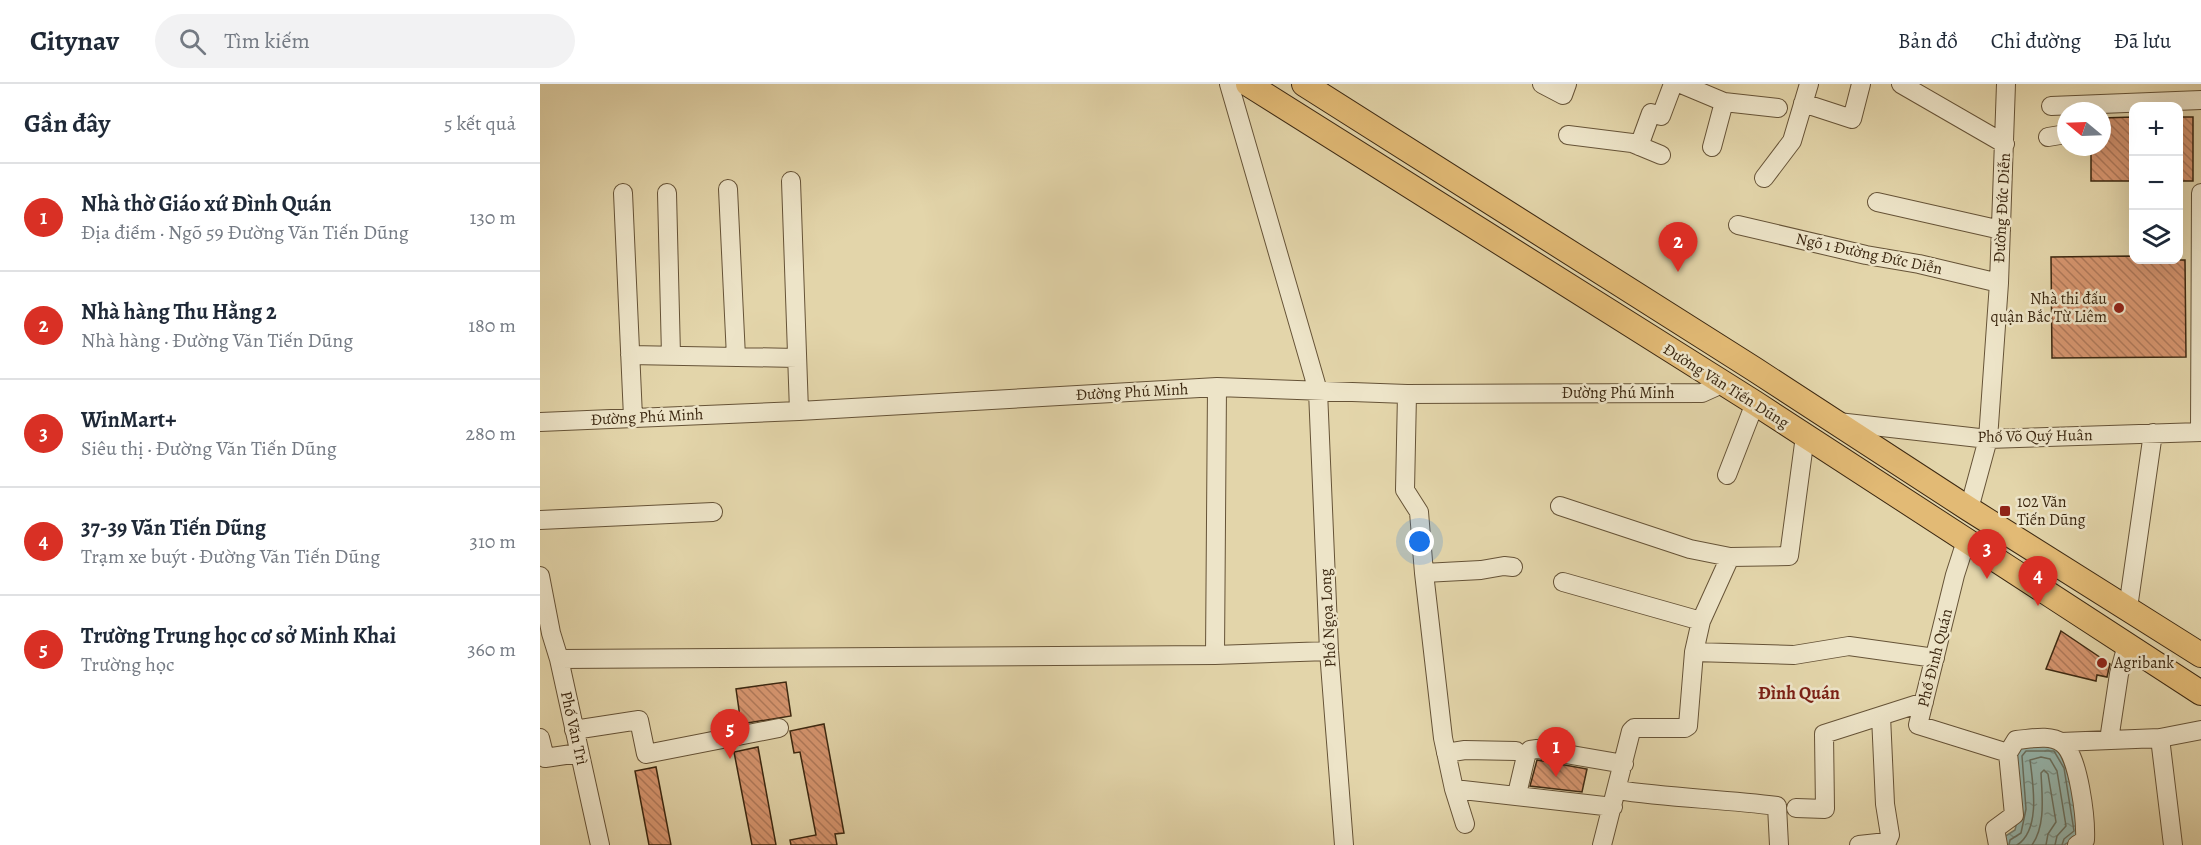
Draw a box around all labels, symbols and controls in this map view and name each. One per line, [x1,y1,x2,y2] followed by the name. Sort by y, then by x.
[155,14,575,68] search box
[30,22,119,60] text: Citynav
[176,25,209,58] icon: search
[224,26,310,56] text: Tìm kiếm
[1898,27,1958,55] text: Bản đồ
[1991,27,2081,55] text: Chỉ đường
[2114,27,2171,55] text: Đã lưu
[2057,102,2111,156] north arrow
[2129,102,2183,264] map controls
[2129,102,2183,156] button: +
[24,106,110,141] text: Gần đây
[444,110,516,137] text: 5 kết quả
[1988,152,2016,264] street label: Đường Đức Diễn
[2129,156,2183,210] button: −
[81,189,332,219] text: Nhà thờ Giáo xứ Đình Quán
[40,204,47,231] text: 1
[470,204,516,231] text: 130 m
[2129,210,2183,264] button: layers
[81,219,409,246] text: Địa điểm · Ngõ 59 Đường Văn Tiến Dũng
[1658,222,1698,272] pin: 2
[1794,228,1945,280] street label: Ngõ 1 Đường Đức Diễn
[1990,288,2107,328] place label: Nhà thi đấu quận Bắc Từ Liêm
[81,297,277,327] text: Nhà hàng Thu Hằng 2
[2112,301,2126,315] marker: Nhà thi đấu quận Bắc Từ Liêm
[39,312,48,339] text: 2
[468,312,516,339] text: 180 m
[81,327,353,354] text: Nhà hàng · Đường Văn Tiến Dũng
[1659,338,1793,434] street label: Đường Văn Tiến Dũng
[1075,378,1189,406] street label: Đường Phú Minh
[1562,382,1675,404] street label: Đường Phú Minh
[590,403,704,431] street label: Đường Phú Minh
[81,405,176,435] text: WinMart+
[39,420,48,447] text: 3
[466,420,516,447] text: 280 m
[1977,424,2093,448] street label: Phố Võ Quý Huân
[81,435,337,462] text: Siêu thị · Đường Văn Tiến Dũng
[2017,491,2086,531] place label: 102 Văn Tiến Dũng
[1998,504,2012,518] marker: 102 Văn Tiến Dũng
[81,513,266,543] text: 37-39 Văn Tiến Dũng
[1405,527,1434,556] your location
[39,528,48,555] text: 4
[470,528,516,555] text: 310 m
[1968,530,2006,579] pin: 3
[81,543,380,570] text: Trạm xe buýt · Đường Văn Tiến Dũng
[2018,556,2058,606] pin: 4
[1314,568,1342,668] street label: Phố Ngọa Long
[1912,606,1958,710] street label: Phố Đình Quán
[81,621,396,651] text: Trường Trung học cơ sở Minh Khai
[39,636,48,663] text: 5
[467,636,516,663] text: 360 m
[81,651,174,678] text: Trường học
[2113,652,2174,674] place label: Agribank
[2095,656,2109,670] marker: Agribank
[1758,681,1840,705] district label: Đình Quán
[555,689,593,767] street label: Phố Văn Trì
[710,710,750,759] pin: 5
[1536,728,1576,777] pin: 1

